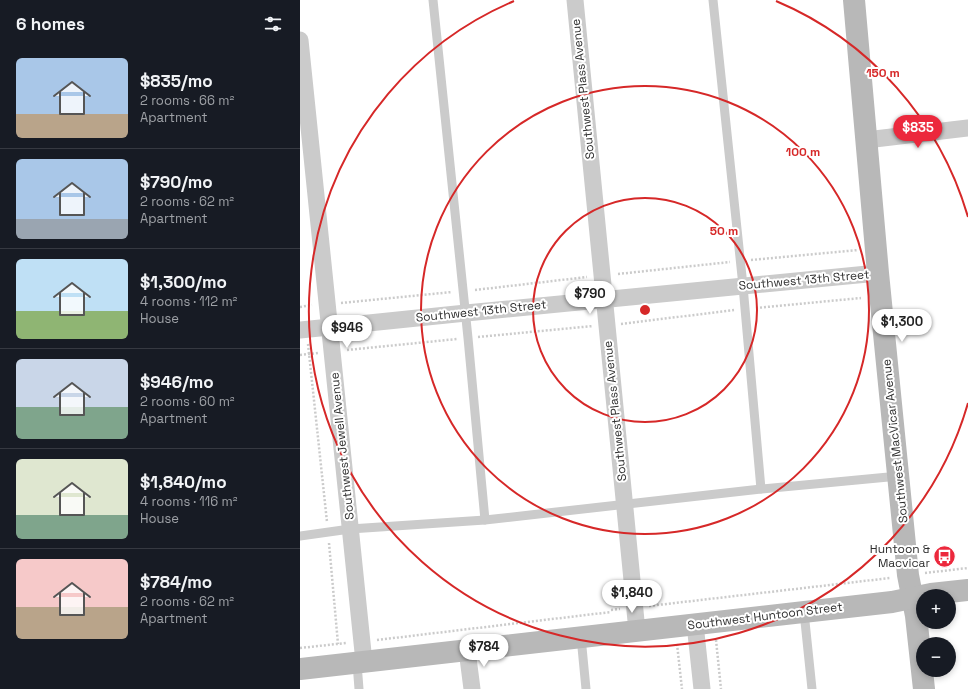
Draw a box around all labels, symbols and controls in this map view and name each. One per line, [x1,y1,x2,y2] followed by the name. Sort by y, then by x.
[16,13,85,35] text: 6 homes
[262,13,284,35] icon: filters
[568,18,598,160] street label: Southwest Plass Avenue
[866,65,900,81] text: 150 m
[140,70,213,92] text: $835/mo
[48,74,96,122] icon: home
[140,92,234,109] text: 2 rooms · 66 m²
[140,109,208,126] text: Apartment
[894,115,942,149] pin: $835
[902,119,934,136] text: $835
[786,144,820,160] text: 100 m
[140,171,213,193] text: $790/mo
[48,175,96,223] icon: home
[140,193,234,210] text: 2 rooms · 62 m²
[140,210,208,227] text: Apartment
[710,223,738,239] text: 50 m
[738,266,870,294] street label: Southwest 13th Street
[140,271,227,293] text: $1,300/mo
[48,275,96,323] icon: home
[566,281,614,315] pin: $790
[574,285,606,302] text: $790
[140,293,237,310] text: 4 rooms · 112 m²
[415,296,547,326] street label: Southwest 13th Street
[638,303,652,317] centre of rings
[869,309,935,343] pin: $1,300
[140,310,179,327] text: House
[881,313,923,330] text: $1,300
[323,315,371,349] pin: $946
[331,319,363,336] text: $946
[600,340,630,482] street label: Southwest Plass Avenue
[878,358,912,524] street label: Southwest MacVicar Avenue
[140,371,214,393] text: $946/mo
[326,372,358,520] street label: Southwest Jewell Avenue
[48,375,96,423] icon: home
[140,393,235,410] text: 2 rooms · 60 m²
[140,410,208,427] text: Apartment
[140,471,227,493] text: $1,840/mo
[48,475,96,523] icon: home
[140,493,237,510] text: 4 rooms · 116 m²
[140,510,179,527] text: House
[870,541,930,571] place label: Huntoon & Macvicar
[932,543,958,569] bus stop icon: Huntoon & Macvicar
[140,571,212,593] text: $784/mo
[48,575,96,623] icon: home
[599,580,665,614] pin: $1,840
[611,584,653,601] text: $1,840
[916,589,956,677] map controls
[916,589,956,629] button: +
[140,593,234,610] text: 2 rooms · 62 m²
[687,599,843,633] street label: Southwest Huntoon Street
[140,610,208,627] text: Apartment
[460,634,508,668] pin: $784
[916,637,956,677] button: −
[468,638,500,655] text: $784

